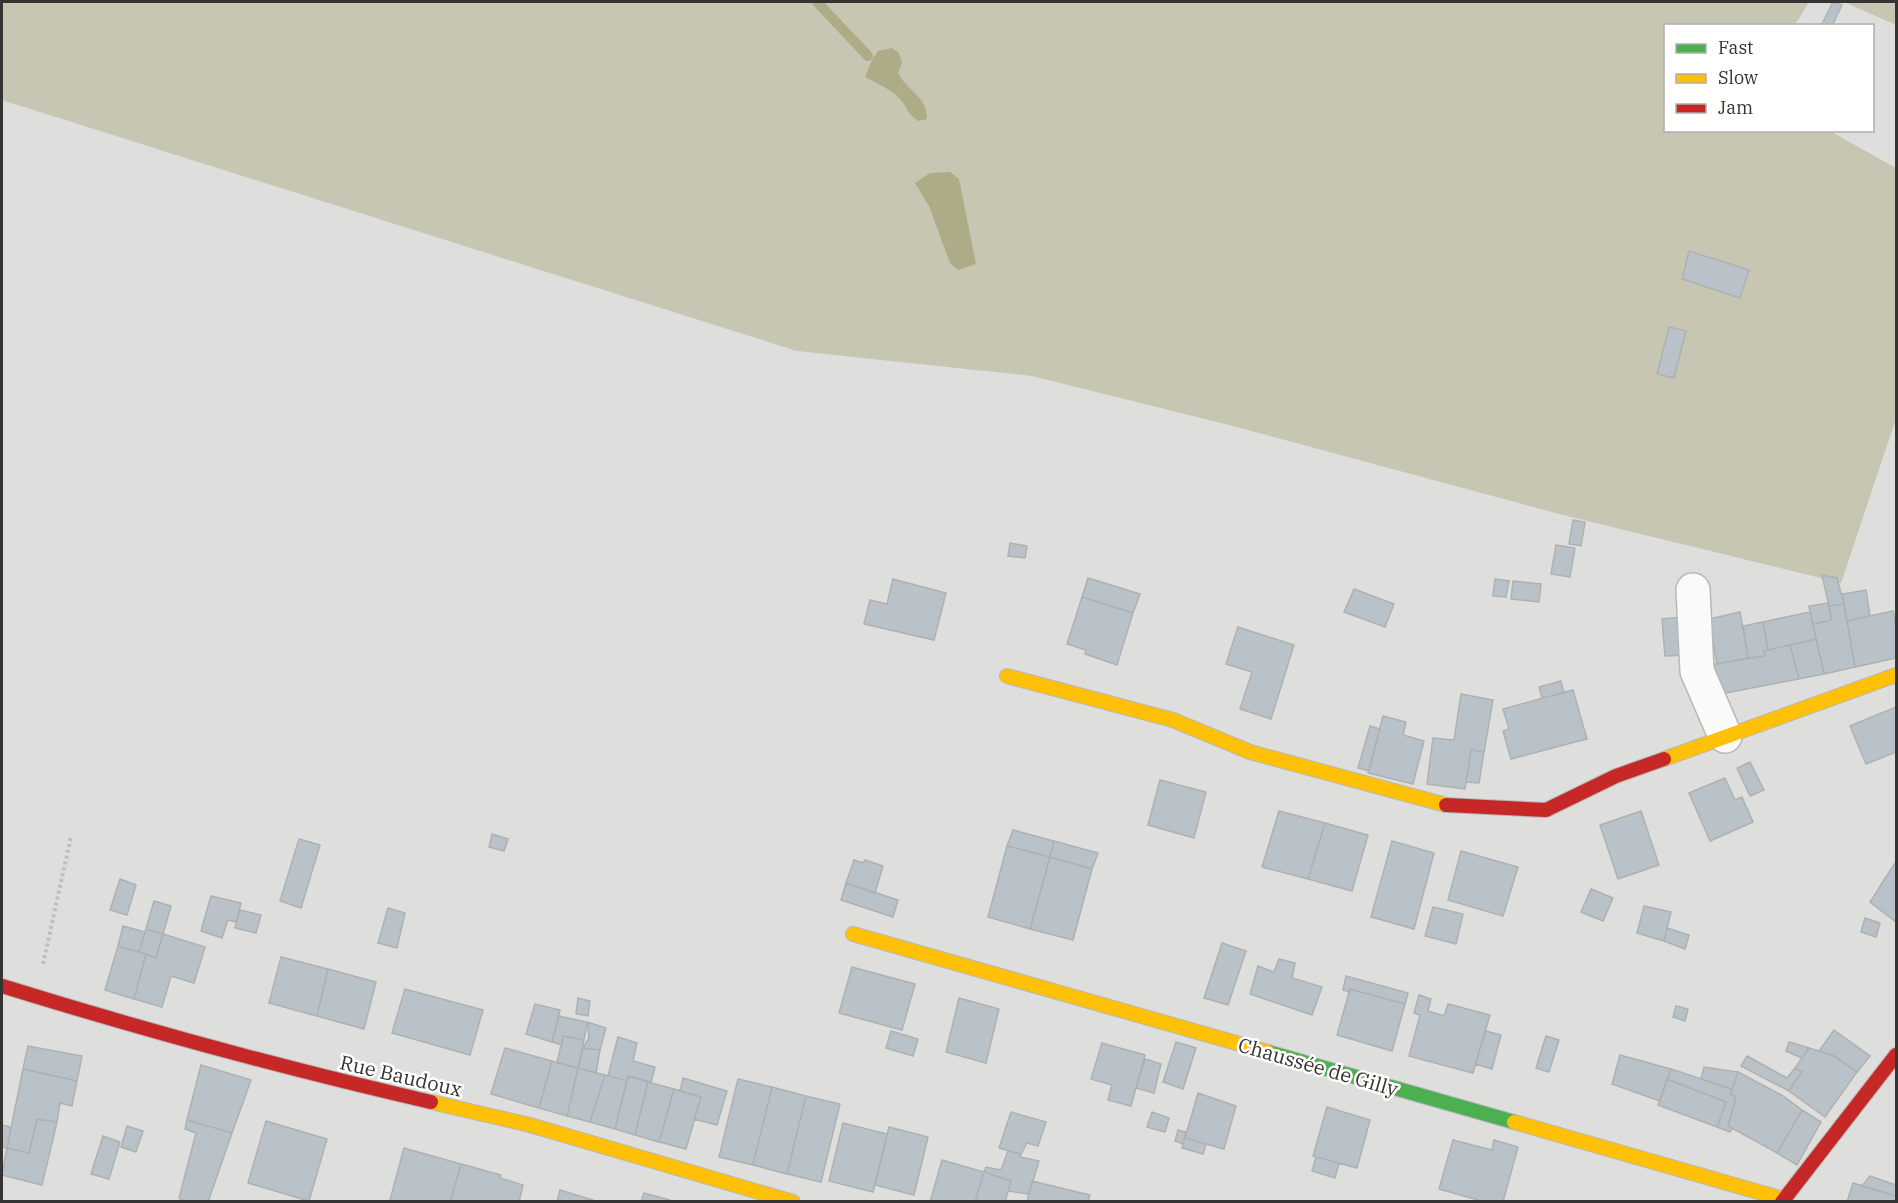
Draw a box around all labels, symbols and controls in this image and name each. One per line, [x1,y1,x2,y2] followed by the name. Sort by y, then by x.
[1664,24,1874,132] legend
[1718,36,1753,59] text: Fast
[1718,66,1758,89] text: Slow
[1718,96,1753,119] text: Jam
[1235,1031,1401,1102] street label: Chaussée de Gilly
[337,1048,465,1103] street label: Rue Baudoux

